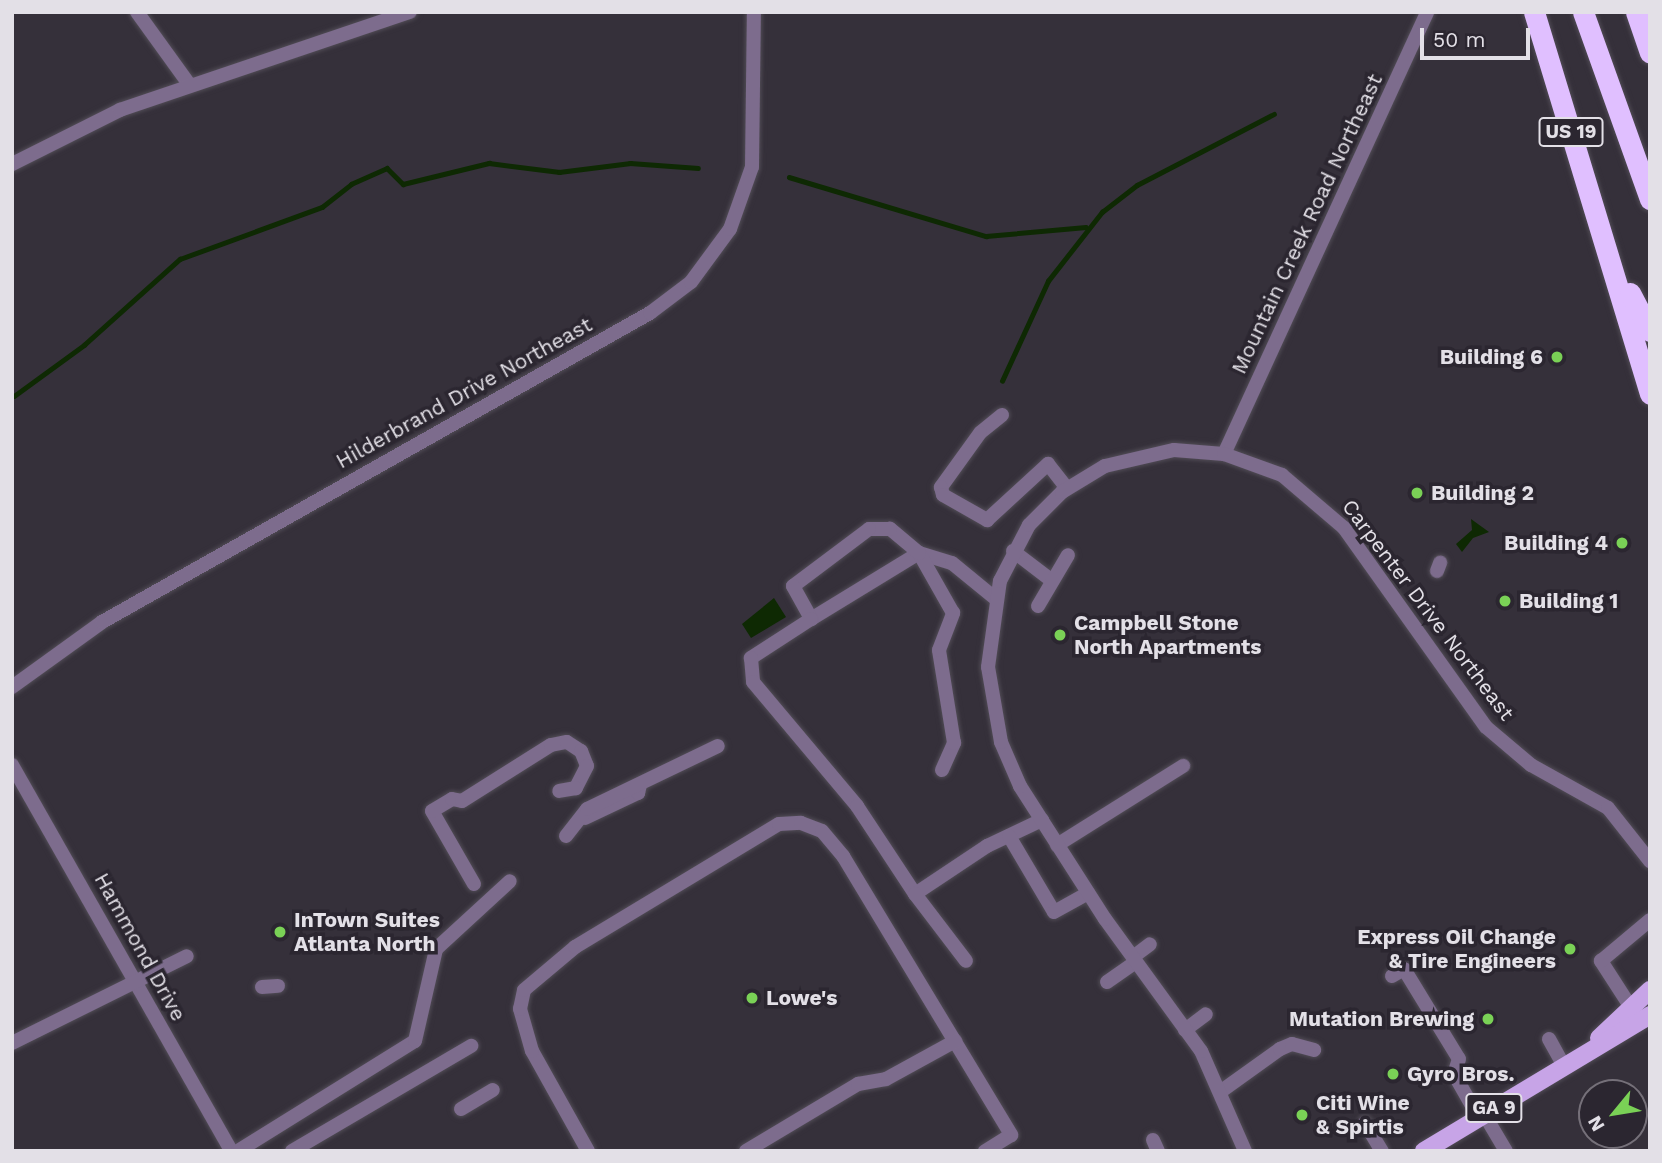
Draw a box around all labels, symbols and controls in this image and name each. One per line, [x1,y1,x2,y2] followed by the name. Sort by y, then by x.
[1424,14,1534,58] scale bar
[1433,27,1485,52] text: 50 m
[1226,70,1388,378] street label: Mountain Creek Road Northeast
[1538,116,1604,148] road number: US 19
[332,312,596,474] street label: Hilderbrand Drive Northeast
[1440,344,1543,370] place label: Building 6
[1549,349,1565,365] marker: Building 6
[1431,480,1534,506] place label: Building 2
[1409,485,1425,501] marker: Building 2
[1337,494,1519,726] street label: Carpenter Drive Northeast
[1504,530,1608,556] place label: Building 4
[1614,535,1630,551] marker: Building 4
[1519,588,1618,614] place label: Building 1
[1497,593,1513,609] marker: Building 1
[1074,610,1262,660] place label: Campbell Stone North Apartments
[1052,627,1068,643] marker: Campbell Stone North Apartments
[89,869,191,1025] street label: Hammond Drive
[294,907,440,957] place label: InTown Suites Atlanta North
[272,924,288,940] marker: InTown Suites Atlanta North
[1357,924,1556,974] place label: Express Oil Change & Tire Engineers
[1562,941,1578,957] marker: Express Oil Change & Tire Engineers
[766,985,837,1011] place label: Lowe's
[744,990,760,1006] marker: Lowe's
[1289,1006,1474,1032] place label: Mutation Brewing
[1480,1011,1496,1027] marker: Mutation Brewing
[1407,1061,1515,1087] place label: Gyro Bros.
[1385,1066,1401,1082] marker: Gyro Bros.
[1578,1079,1648,1149] north arrow
[1316,1090,1410,1140] place label: Citi Wine & Spirtis
[1464,1092,1524,1124] road number: GA 9
[1294,1107,1310,1123] marker: Citi Wine & Spirtis
[1583,1112,1610,1136] text: N

